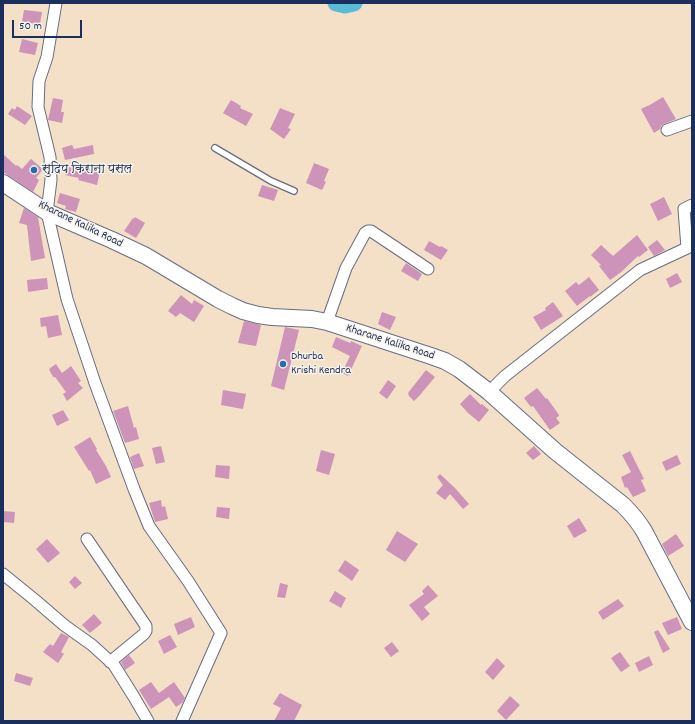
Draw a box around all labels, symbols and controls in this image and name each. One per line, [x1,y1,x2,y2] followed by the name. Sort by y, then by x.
[14,12,84,38] scale bar
[19,18,42,35] text: 50 m
[42,163,132,177] place label: सुदिप किराना पसल
[29,165,39,175] marker: सुदिप किराना पसल
[35,198,125,252] street label: Kharane Kalika Road
[344,322,436,364] street label: Kharane Kalika Road
[291,350,351,378] place label: Dhurba Krishi Kendra
[278,359,288,369] marker: Dhurba Krishi Kendra

